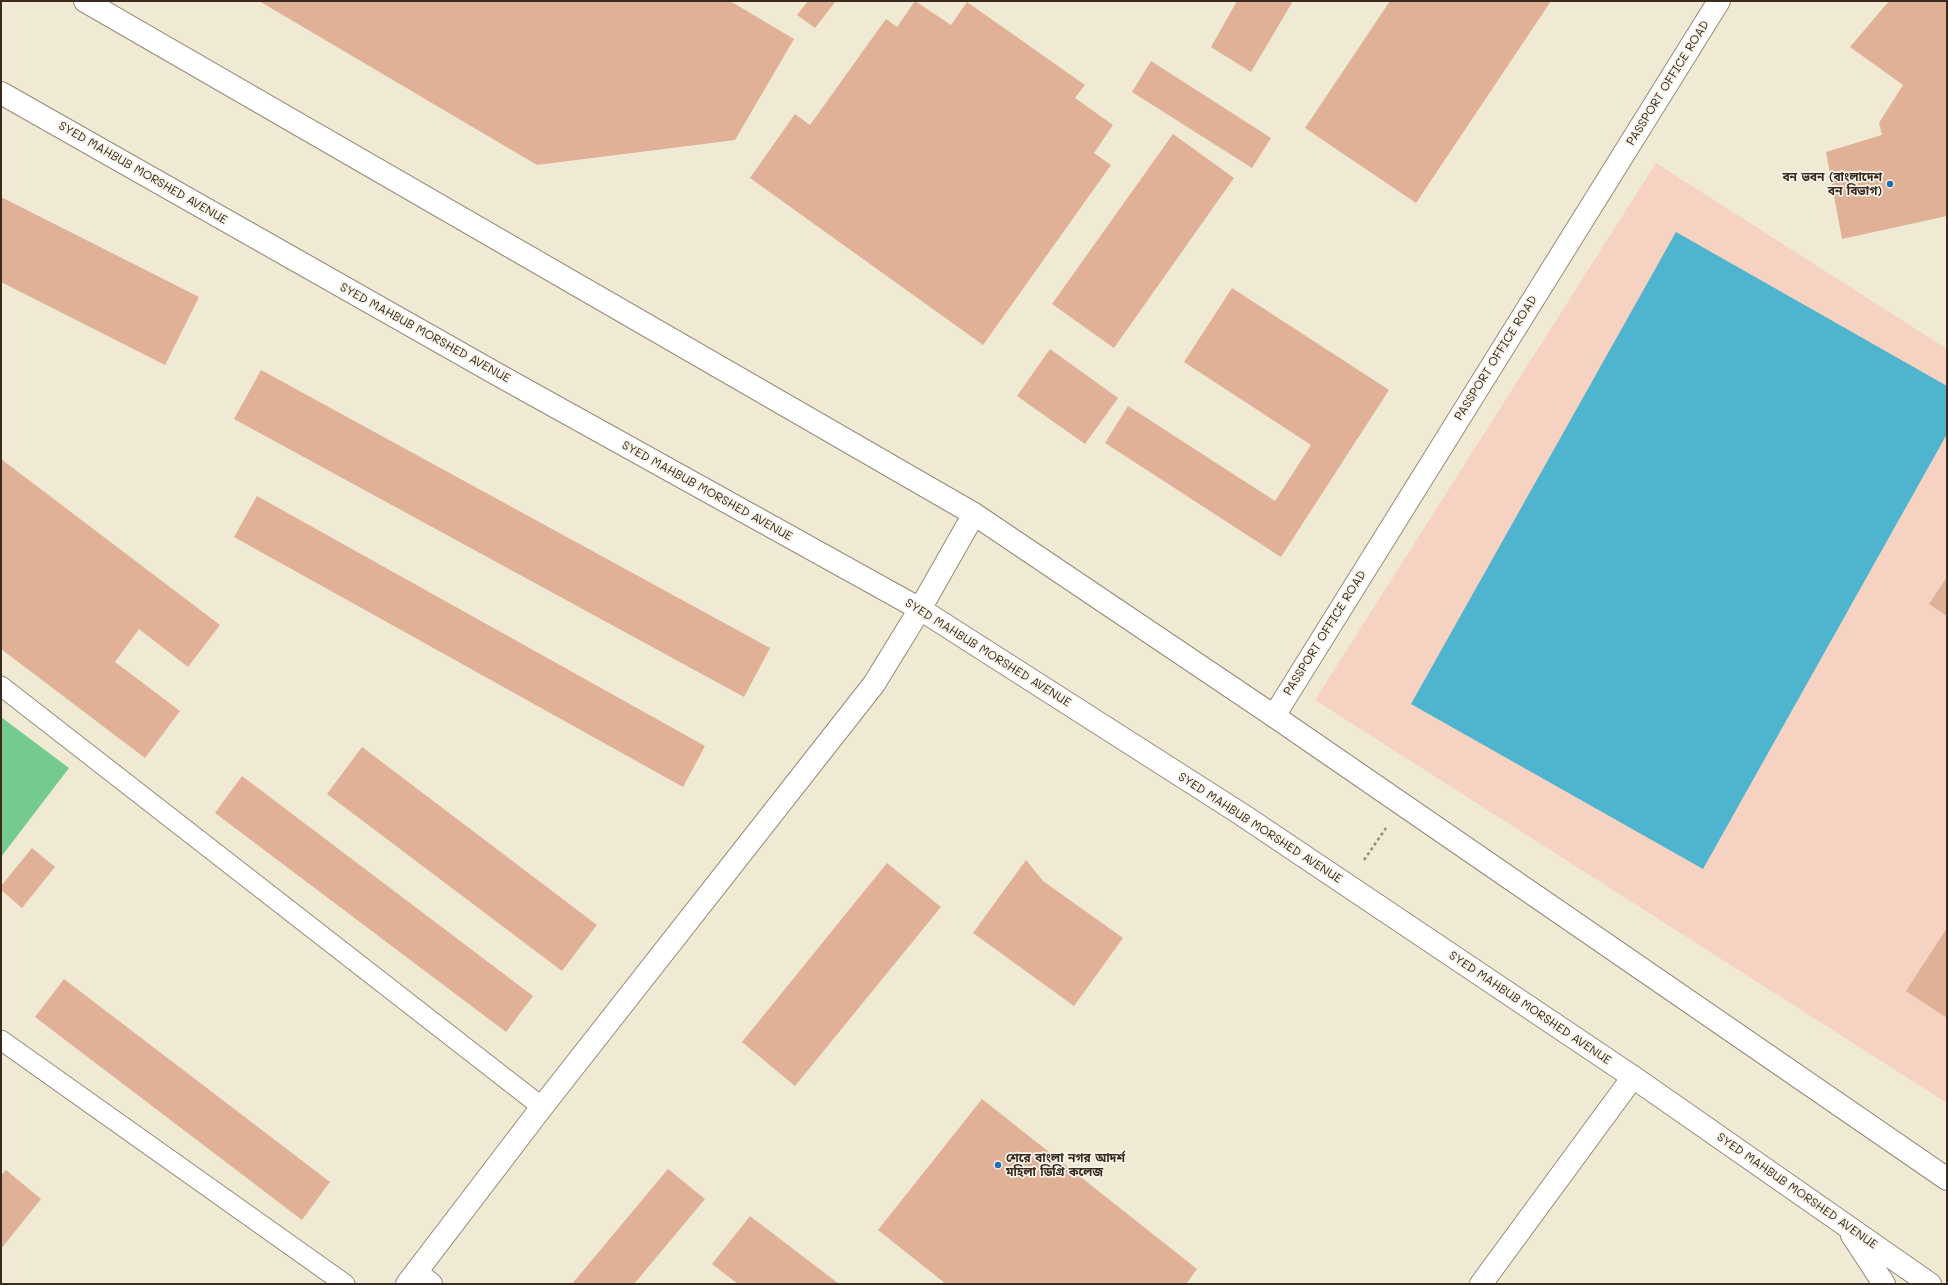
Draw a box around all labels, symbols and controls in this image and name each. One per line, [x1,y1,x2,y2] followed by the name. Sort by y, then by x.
[1624,18,1712,148] street label: PASSPORT OFFICE ROAD
[56,119,230,227] street label: SYED MAHBUB MORSHED AVENUE
[1782,170,1882,198] place label: বন ভবন (বাংলাদেশ বন বিভাগ)
[1885,179,1895,189] marker: বন ভবন (বাংলাদেশ বন বিভাগ)
[337,280,513,386] street label: SYED MAHBUB MORSHED AVENUE
[1452,293,1540,423] street label: PASSPORT OFFICE ROAD
[619,438,795,544] street label: SYED MAHBUB MORSHED AVENUE
[1281,568,1369,698] street label: PASSPORT OFFICE ROAD
[903,596,1073,710] street label: SYED MAHBUB MORSHED AVENUE
[1175,770,1345,886] street label: SYED MAHBUB MORSHED AVENUE
[1446,948,1614,1068] street label: SYED MAHBUB MORSHED AVENUE
[1714,1130,1880,1252] street label: SYED MAHBUB MORSHED AVENUE
[1006,1151,1125,1179] place label: শেরে বাংলা নগর আদর্শ মহিলা ডিগ্রি কলেজ
[993,1160,1003,1170] marker: শেরে বাংলা নগর আদর্শ মহিলা ডিগ্রি কলেজ

